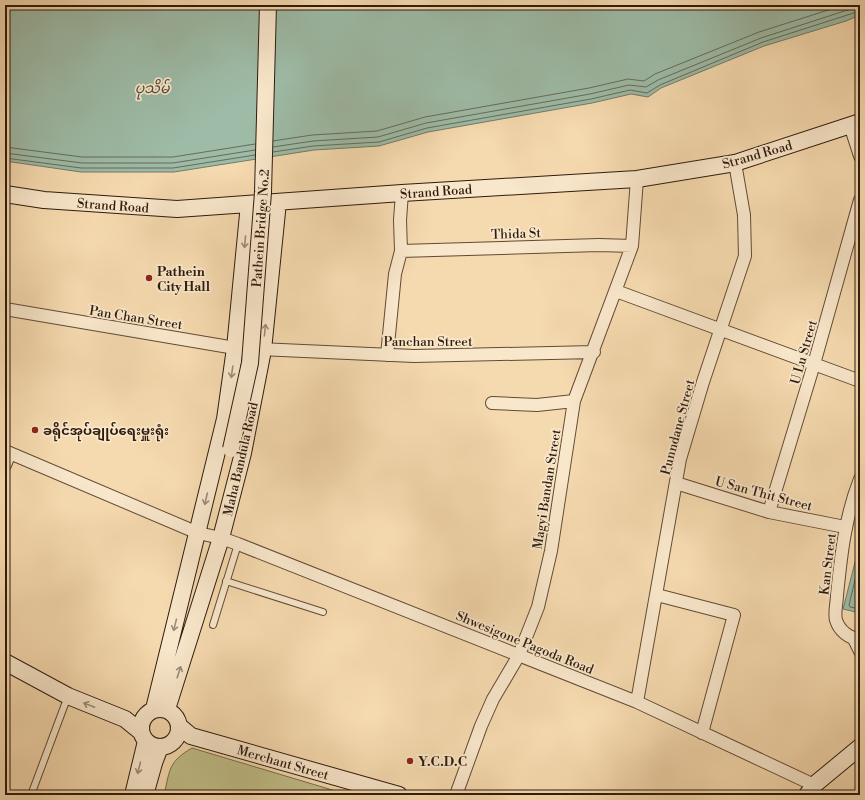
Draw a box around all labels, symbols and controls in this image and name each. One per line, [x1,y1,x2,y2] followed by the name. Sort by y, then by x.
[135,78,171,100] water label: ပုသိမ်
[720,137,795,173] street label: Strand Road
[249,168,273,288] street label: Pathein Bridge No.2
[400,181,473,202] street label: Strand Road
[76,195,150,217] street label: Strand Road
[491,225,542,243] street label: Thida St
[242,235,249,248] one-way arrow
[157,264,211,295] place label: Pathein City Hall
[144,273,154,283] marker: Pathein City Hall
[88,303,184,333] street label: Pan Chan Street
[787,318,821,386] street label: U Lu Street
[262,324,269,337] one-way arrow
[383,334,473,350] street label: Panchan Street
[228,365,236,378] one-way arrow
[658,377,698,477] street label: Punndane Street
[220,400,262,518] street label: Maha Bandula Road
[43,421,169,442] place label: ခရိုင်အုပ်ချုပ်ရေးမှူးရုံး
[30,425,40,435] marker: ခရိုင်အုပ်ချုပ်ရေးမှူးရုံး
[530,428,564,550] street label: Magyi Bandan Street
[713,473,815,515] street label: U San Thit Street
[202,492,209,505] one-way arrow
[816,532,840,596] street label: Kan Street
[453,608,596,678] street label: Shwesigone Pagoda Road
[171,618,178,631] one-way arrow
[176,666,183,679] one-way arrow
[83,700,95,708] one-way arrow
[235,742,331,784] street label: Merchant Street
[418,754,467,770] place label: Y.C.D.C
[405,756,415,766] marker: Y.C.D.C
[135,761,143,774] one-way arrow

